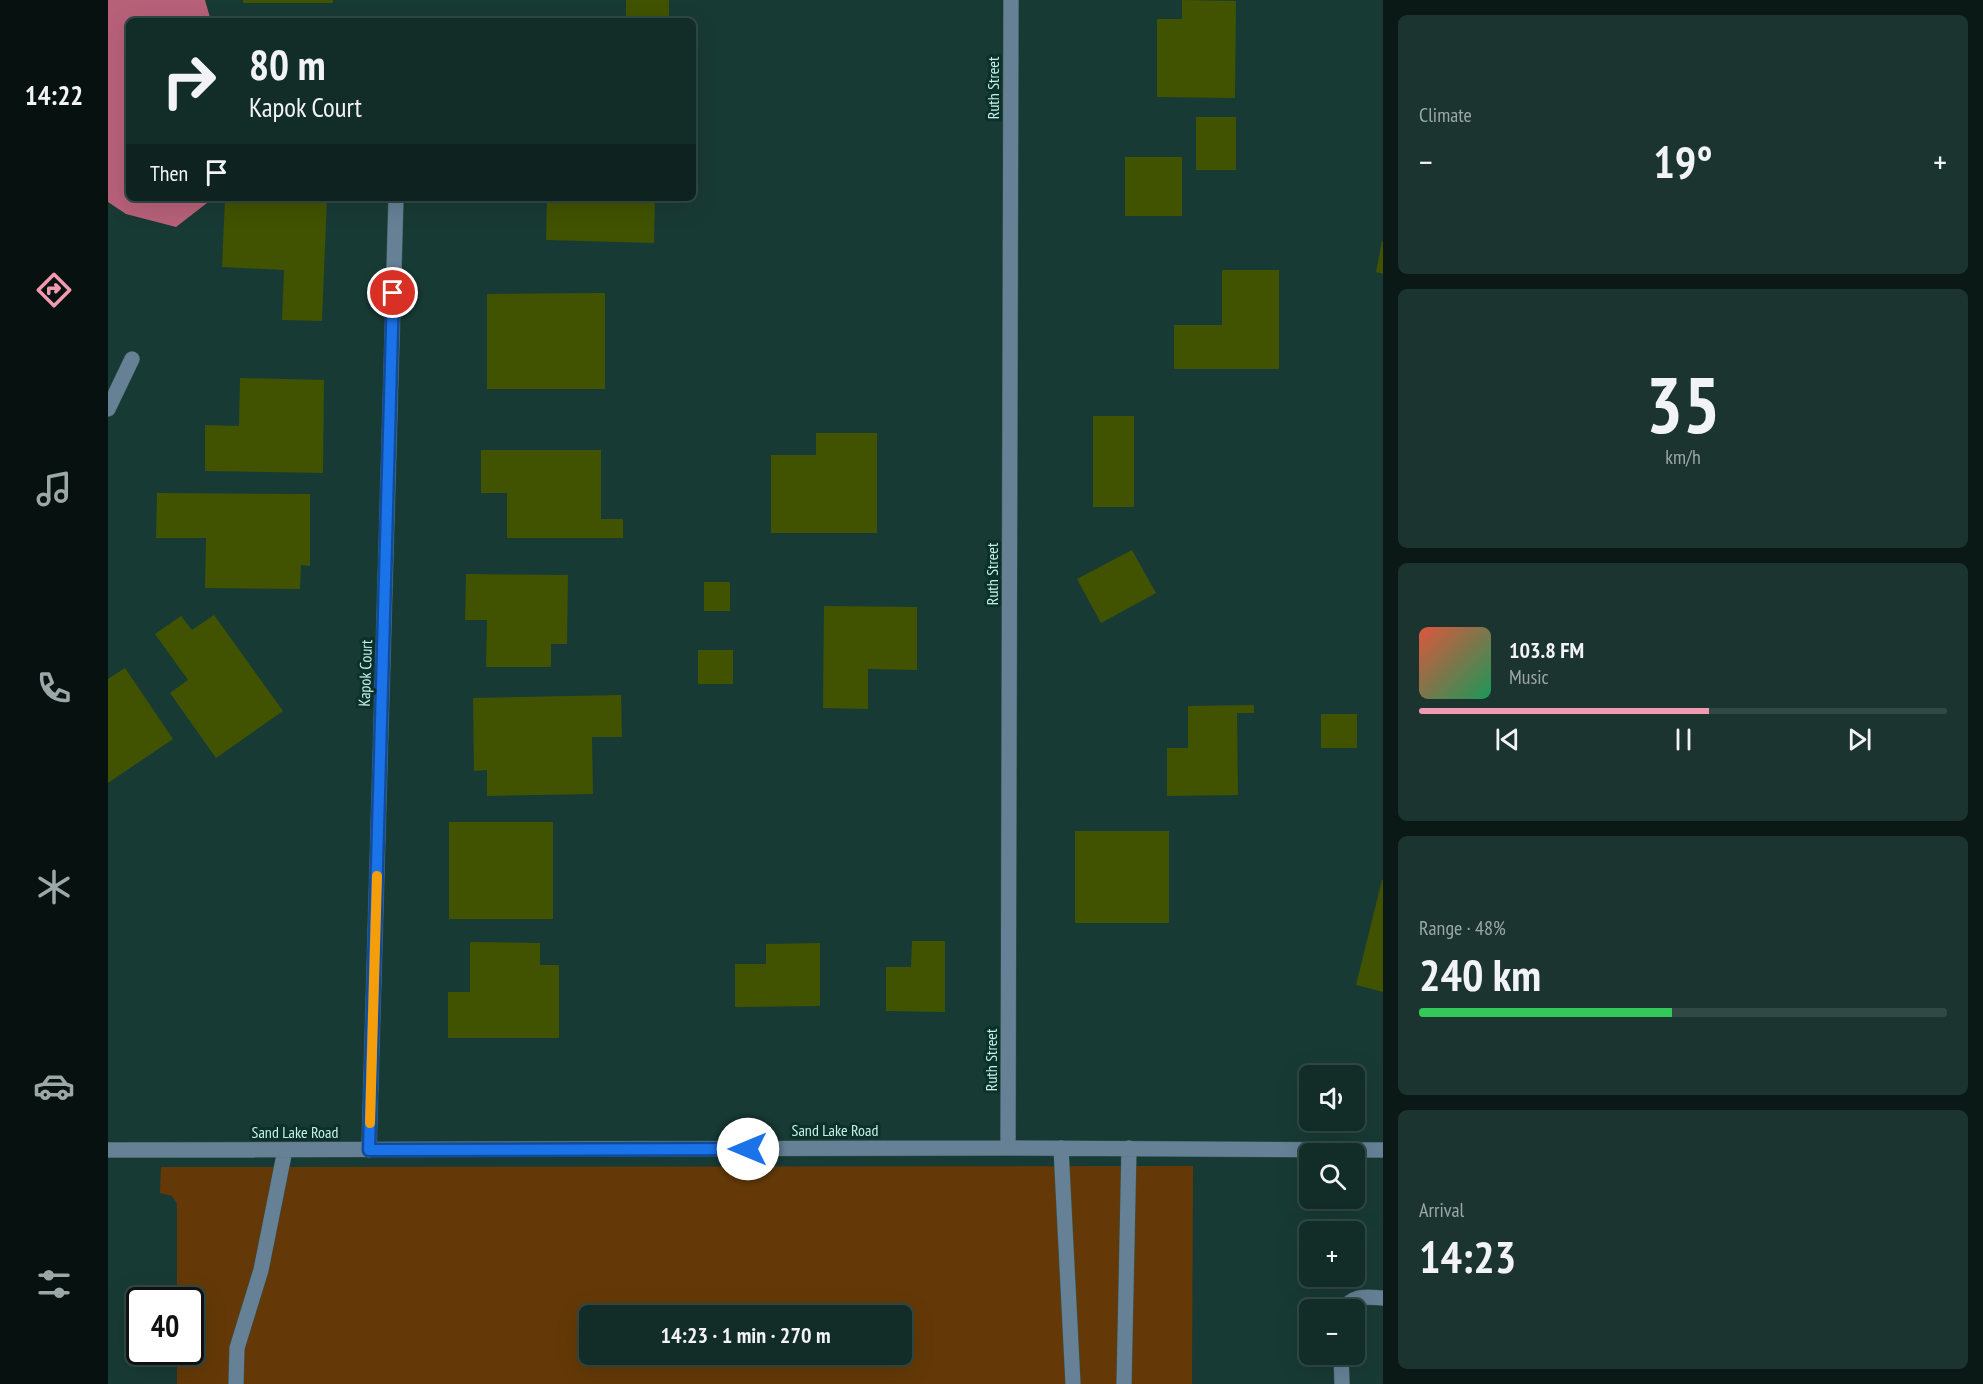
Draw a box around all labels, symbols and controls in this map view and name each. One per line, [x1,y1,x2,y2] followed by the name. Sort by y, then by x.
[249,37,326,92] text: 80 m
[150,42,228,120] icon: right
[983,56,1003,119] street label: Ruth Street
[25,78,83,112] text: 14:22
[249,90,362,124] text: Kapok Court
[1419,102,1472,128] text: Climate
[1653,132,1713,190] text: 19°
[1419,140,1433,183] text: −
[1933,140,1947,183] text: +
[200,156,233,189] icon: arrive
[150,159,188,187] text: Then
[367,267,418,318] pin
[33,269,75,311] icon: directions
[376,276,409,309] icon: arrive
[1646,354,1720,455] text: 35
[1665,444,1701,470] text: km/h
[33,468,75,510] icon: music
[982,542,1002,605] street label: Ruth Street
[1509,636,1584,664] text: 103.8 FM
[354,639,376,707] street label: Kapok Court
[1509,664,1549,690] text: Music
[33,667,75,709] icon: phone
[1491,723,1524,756] icon: previous
[1667,723,1700,756] icon: pause
[1843,723,1876,756] icon: next
[33,866,75,908] icon: climate
[1419,915,1506,941] text: Range · 48%
[1419,945,1541,1003] text: 240 km
[981,1028,1001,1091] street label: Ruth Street
[33,1065,75,1107] icon: car
[1299,1065,1365,1365] map controls
[1299,1065,1365,1131] button: sound
[716,1117,780,1181] position arrow
[792,1120,878,1140] street label: Sand Lake Road
[252,1122,338,1142] street label: Sand Lake Road
[1299,1143,1365,1209] button: search
[1419,1197,1464,1223] text: Arrival
[1299,1221,1365,1287] button: +
[1419,1227,1516,1285] text: 14:23
[33,1263,75,1305] icon: filters
[126,1287,204,1365] speed limit sign: 40
[1299,1299,1365,1365] button: −
[660,1321,831,1349] text: 14:23 · 1 min · 270 m

